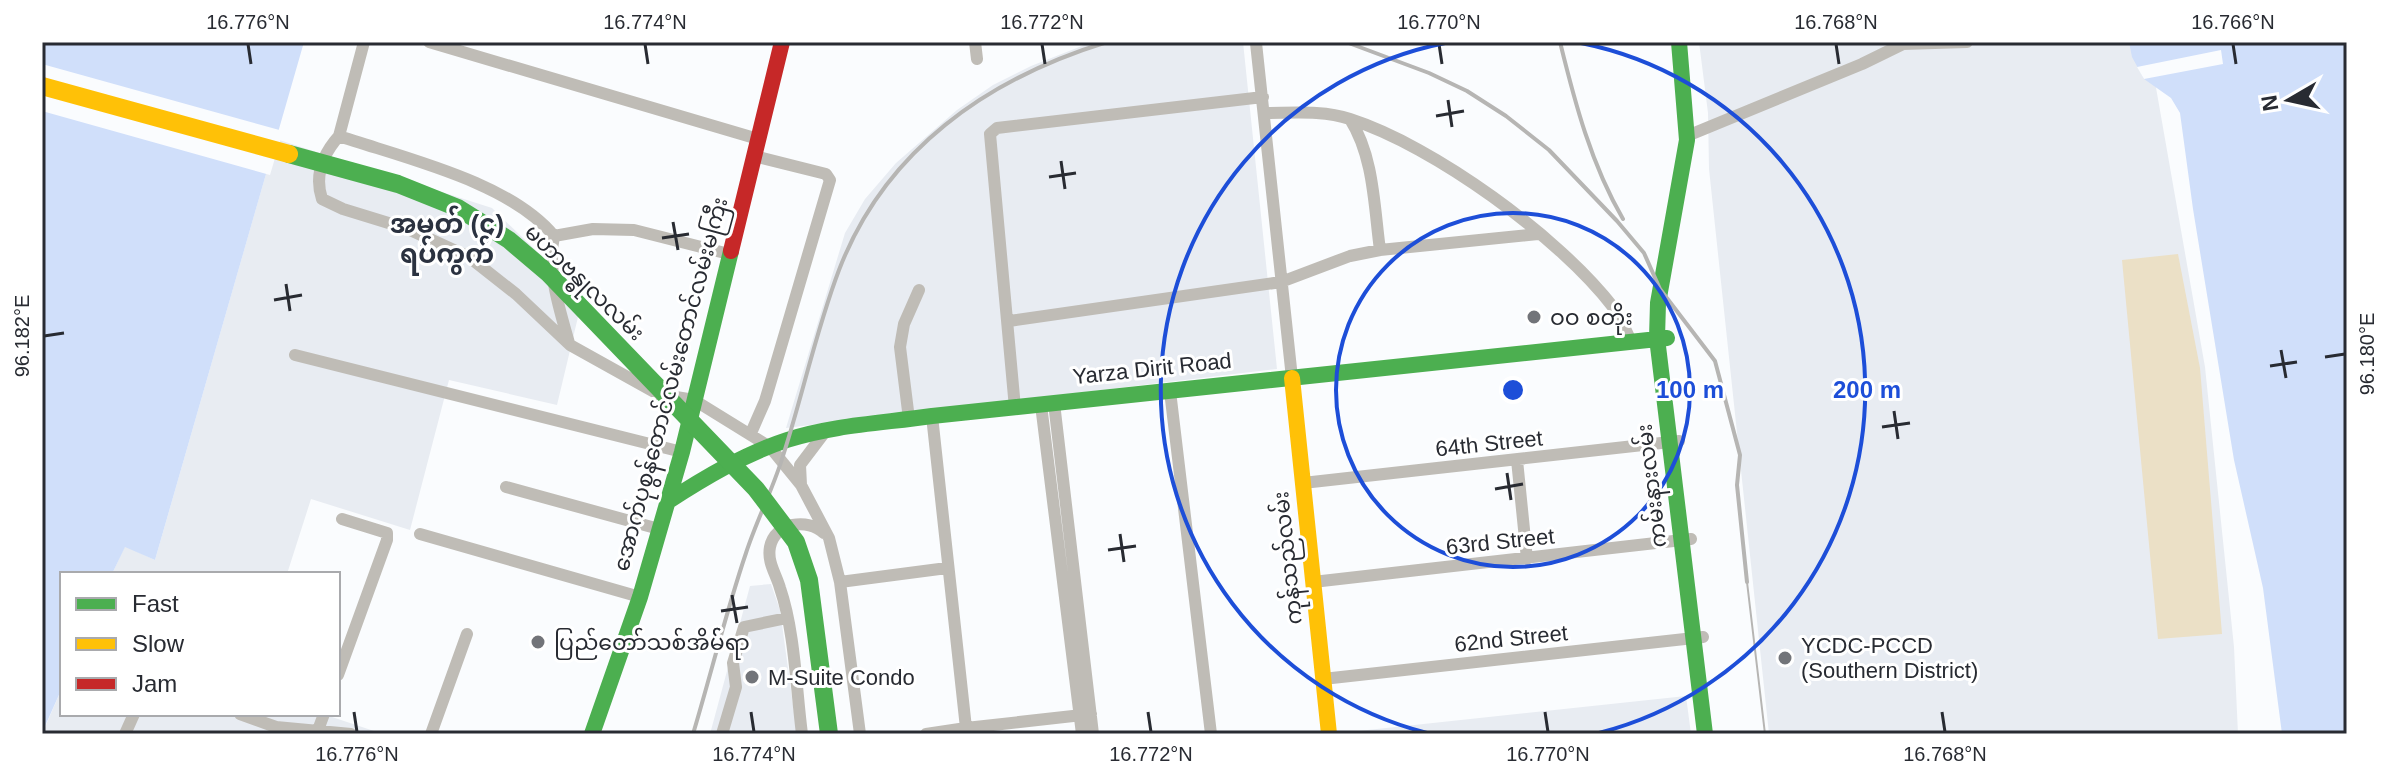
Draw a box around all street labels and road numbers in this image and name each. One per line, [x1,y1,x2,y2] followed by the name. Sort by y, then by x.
[606,194,737,575] street label: အောက်ပုစွန်တောင်လမ်းတောင်လမ်းမကြီး
[516,217,652,350] street label: မဟာဗန္ဓုလလမ်း
[1071,348,1233,389] street label: Yarza Dirit Road
[1629,422,1676,550] street label: ကမ်းနားလမ်း
[1434,425,1544,462] street label: 64th Street
[1265,490,1312,626] street label: ကုန်သည်လမ်း
[1445,523,1555,560] street label: 63rd Street
[1453,620,1569,657] street label: 62nd Street

